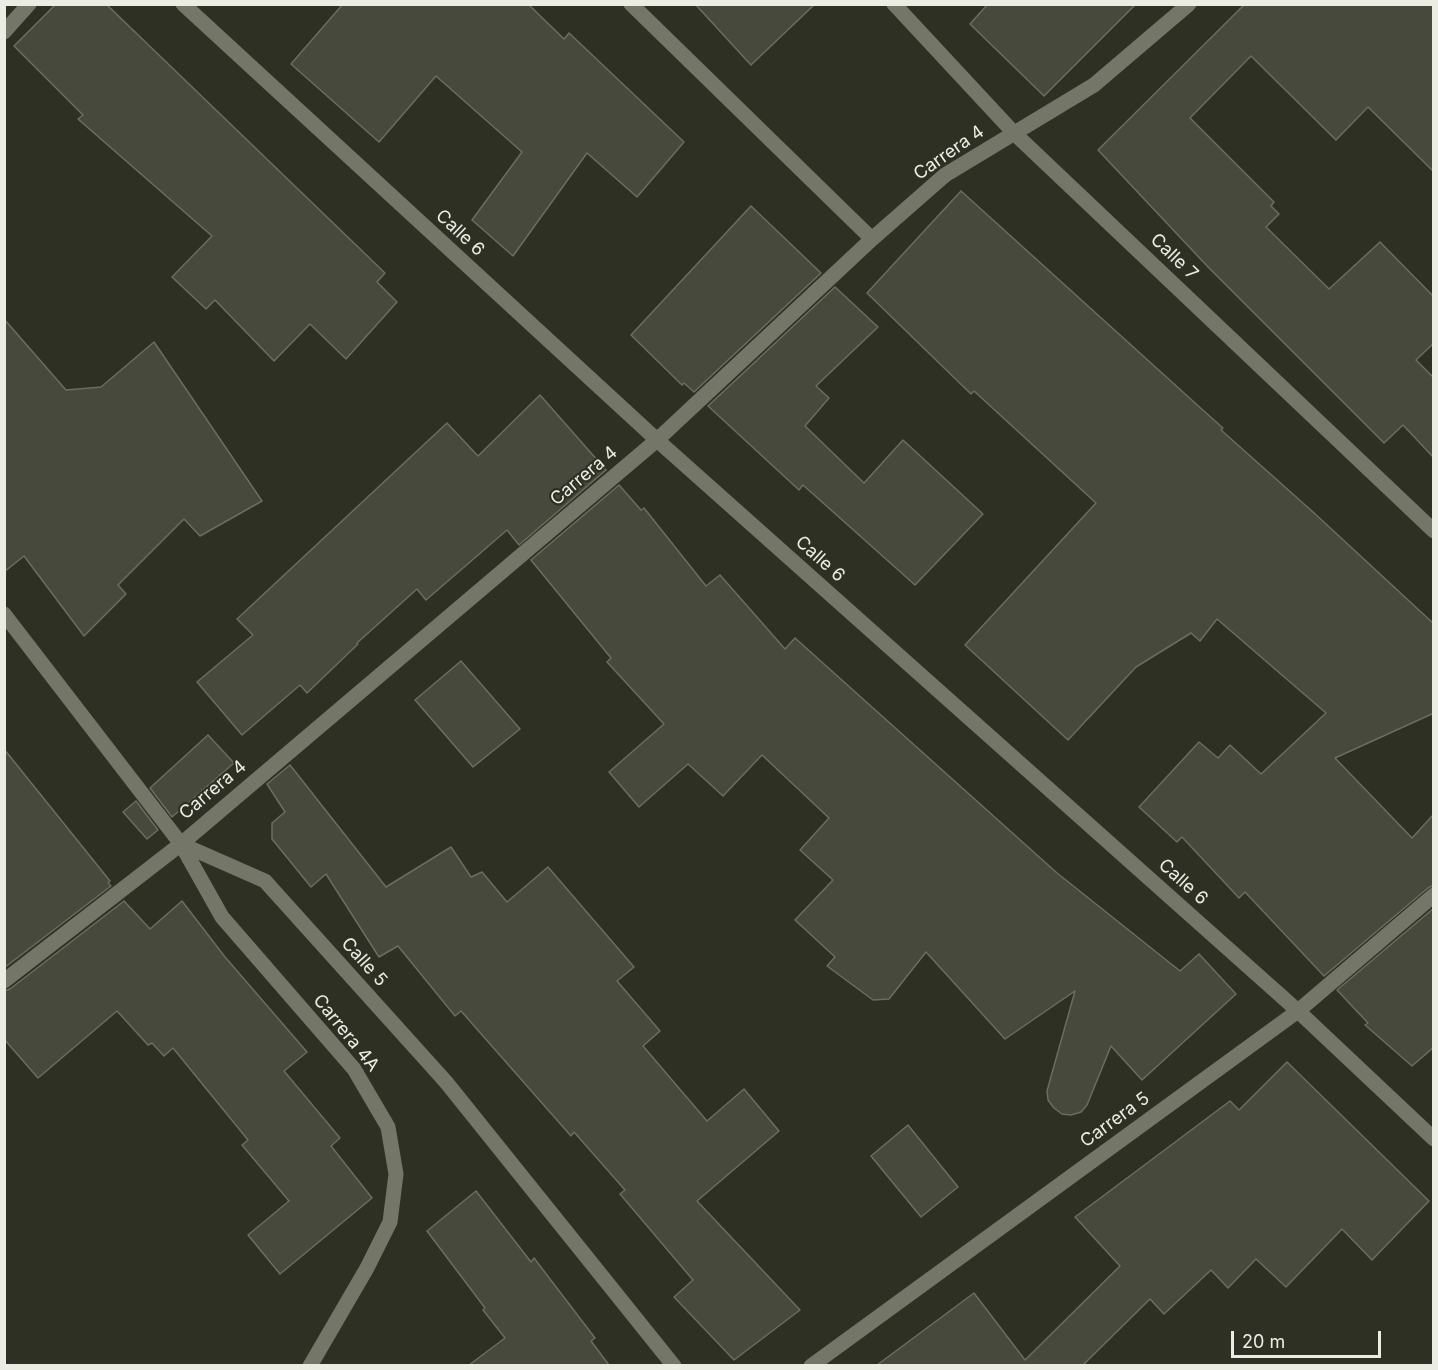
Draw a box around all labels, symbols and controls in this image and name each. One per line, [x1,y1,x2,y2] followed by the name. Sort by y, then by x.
[910,121,988,185] street label: Carrera 4
[431,205,489,261] street label: Calle 6
[1146,229,1202,285] street label: Calle 7
[546,442,622,510] street label: Carrera 4
[791,531,849,587] street label: Calle 6
[175,756,251,824] street label: Carrera 4
[1154,854,1212,910] street label: Calle 6
[336,933,392,991] street label: Calle 5
[308,990,384,1076] street label: Carrera 4A
[1076,1088,1154,1152] street label: Carrera 5
[1234,1319,1384,1357] scale bar
[1242,1331,1285,1352] text: 20 m

